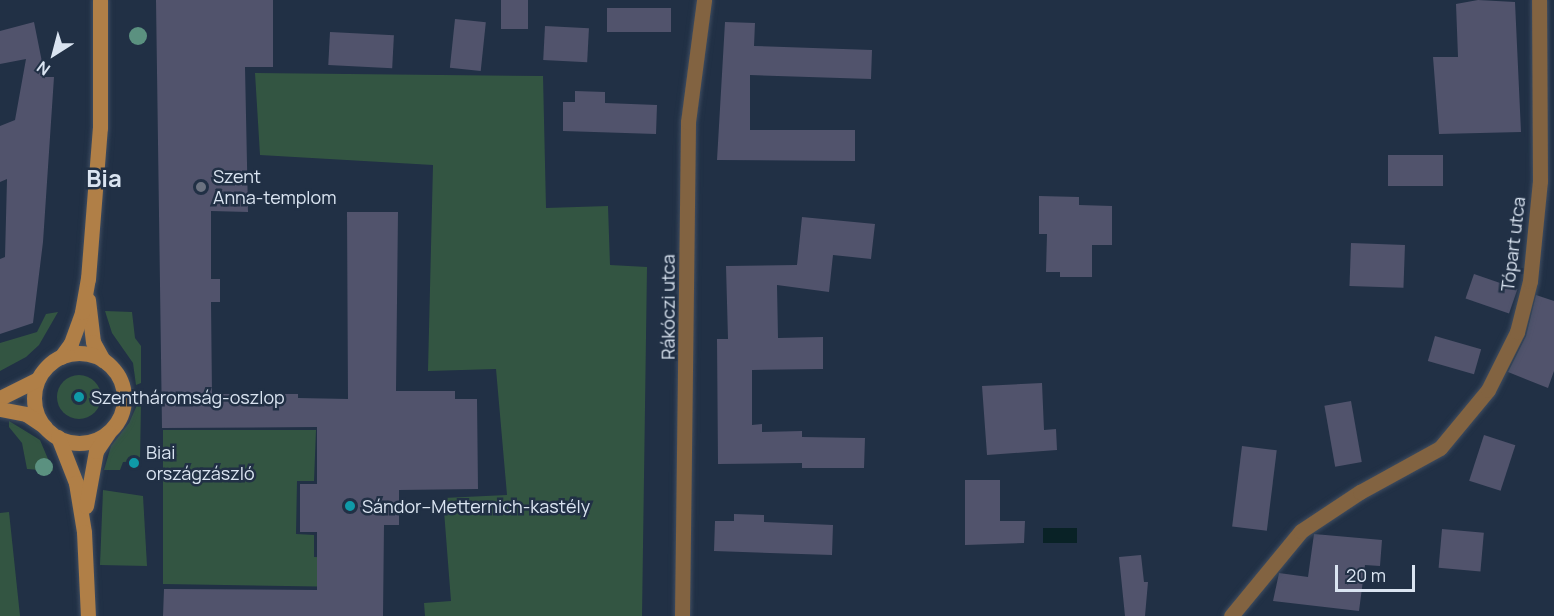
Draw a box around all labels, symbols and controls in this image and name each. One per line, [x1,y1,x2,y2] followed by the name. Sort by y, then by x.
[24,24,84,84] north arrow
[32,56,55,81] text: N
[86,164,122,192] district label: Bia
[213,166,336,208] place label: Szent Anna-templom
[194,180,208,194] marker: Szent Anna-templom
[1496,195,1530,293] street label: Tópart utca
[657,254,679,360] street label: Rákóczi utca
[91,386,285,408] place label: Szentháromság-oszlop
[72,390,86,404] marker: Szentháromság-oszlop
[146,442,255,484] place label: Biai országzászló
[127,456,141,470] marker: Biai országzászló
[362,495,590,517] place label: Sándor–Metternich-kastély
[343,499,357,513] marker: Sándor–Metternich-kastély
[1338,553,1418,591] scale bar
[1346,563,1386,587] text: 20 m

